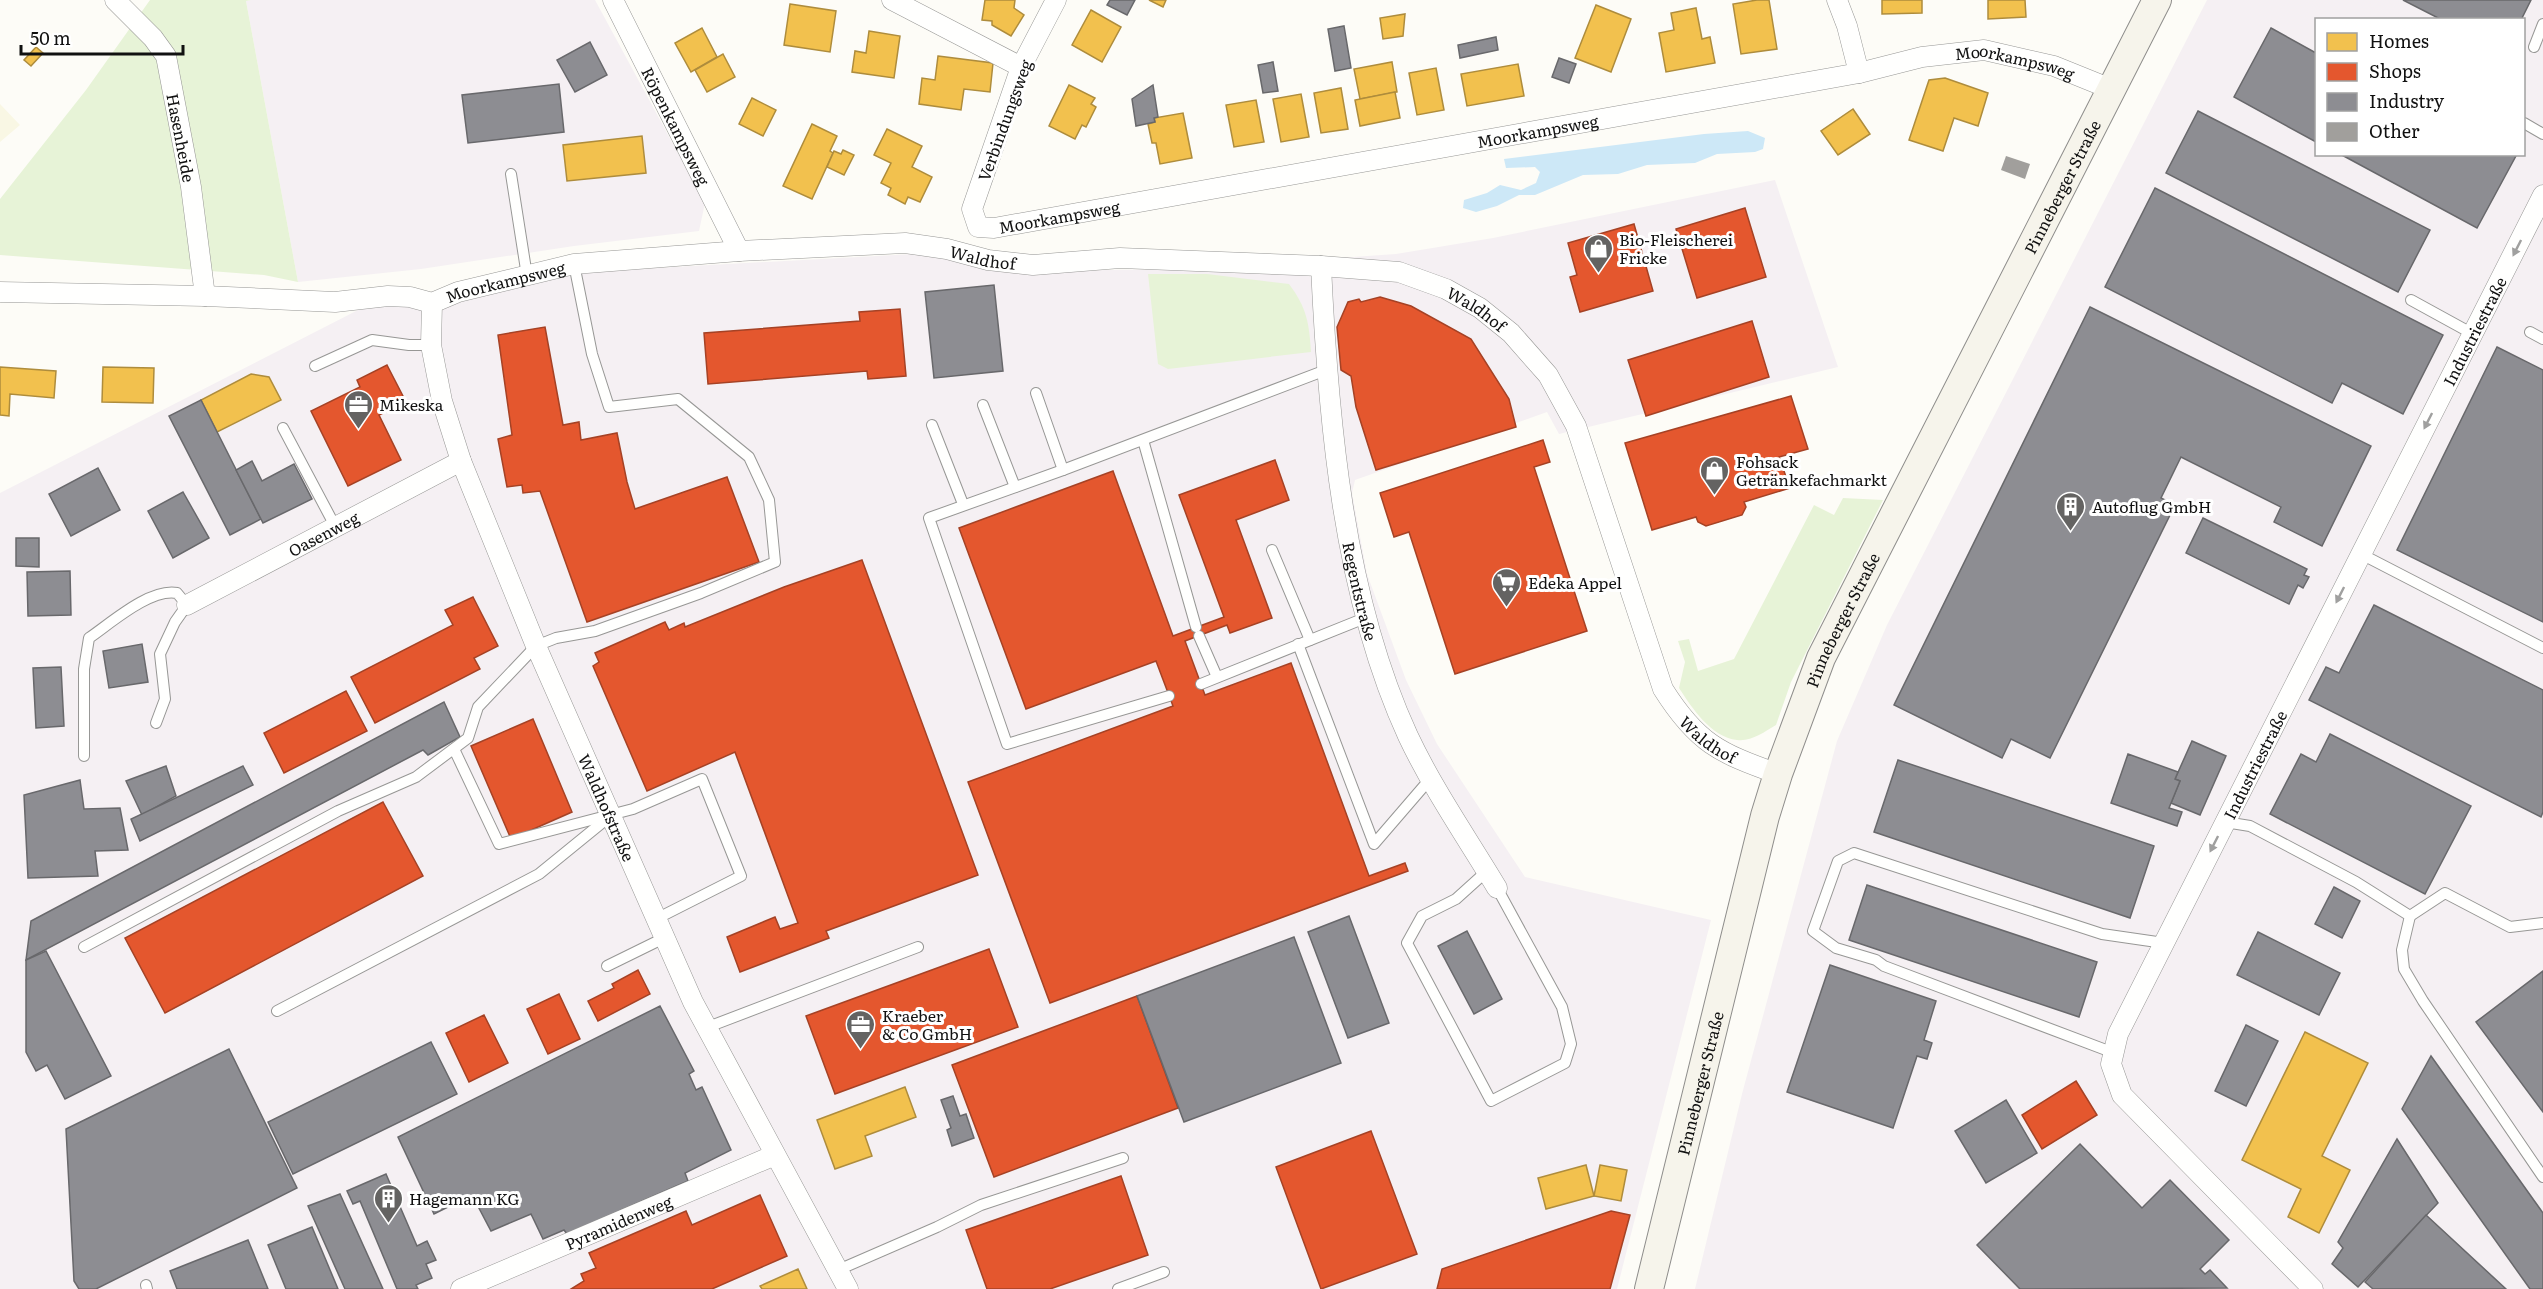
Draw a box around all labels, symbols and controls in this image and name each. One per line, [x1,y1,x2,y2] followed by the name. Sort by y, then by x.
[21,18,183,56] scale bar
[2315,18,2525,156] legend
[30,24,71,51] text: 50 m
[2369,27,2429,54] text: Homes
[1953,37,2079,85] street label: Moorkampsweg
[971,56,1037,184] street label: Verbindungsweg
[2369,57,2421,84] text: Shops
[636,62,716,190] street label: Röpenkampsweg
[2369,87,2445,114] text: Industry
[161,91,202,184] street label: Hasenheide
[1475,108,1600,153] street label: Moorkampsweg
[2017,115,2106,258] street label: Pinneberger Straße
[2369,117,2420,144] text: Other
[997,194,1122,239] street label: Moorkampsweg
[1619,227,1733,269] place label: Bio-Fleischerei Fricke
[1582,232,1614,274] shop icon: Bio-Fleischerei Fricke
[947,238,1019,275] street label: Waldhof
[2512,239,2521,256] one-way arrow
[441,255,568,308] street label: Moorkampsweg
[2436,272,2512,390] street label: Industriestraße
[1443,280,1513,338] street label: Waldhof
[342,388,374,430] office icon: Mikeska
[379,392,444,416] place label: Mikeska
[2424,413,2433,430] one-way arrow
[1736,449,1887,491] place label: Fohsack Getränkefachmarkt
[1699,454,1731,496] shop icon: Fohsack Getränkefachmarkt
[2055,490,2087,532] building icon: Autoflug GmbH
[2092,494,2211,518] place label: Autoflug GmbH
[284,505,363,562] street label: Oasenweg
[1337,540,1384,643] street label: Regentstraße
[1799,548,1885,691] street label: Pinneberger Straße
[1491,566,1523,608] supermarket icon: Edeka Appel
[1528,570,1622,594] place label: Edeka Appel
[2336,587,2345,604] one-way arrow
[2217,706,2292,823] street label: Industriestraße
[1674,710,1743,769] street label: Waldhof
[573,750,641,865] street label: Waldhofstraße
[2209,836,2219,853] one-way arrow
[882,1003,972,1045] place label: Kraeber & Co GmbH
[845,1008,877,1050] office icon: Kraeber & Co GmbH
[1670,1009,1729,1158] street label: Pinneberger Straße
[372,1182,404,1224] building icon: Hagemann KG
[409,1186,519,1210] place label: Hagemann KG
[561,1188,676,1255] street label: Pyramidenweg

